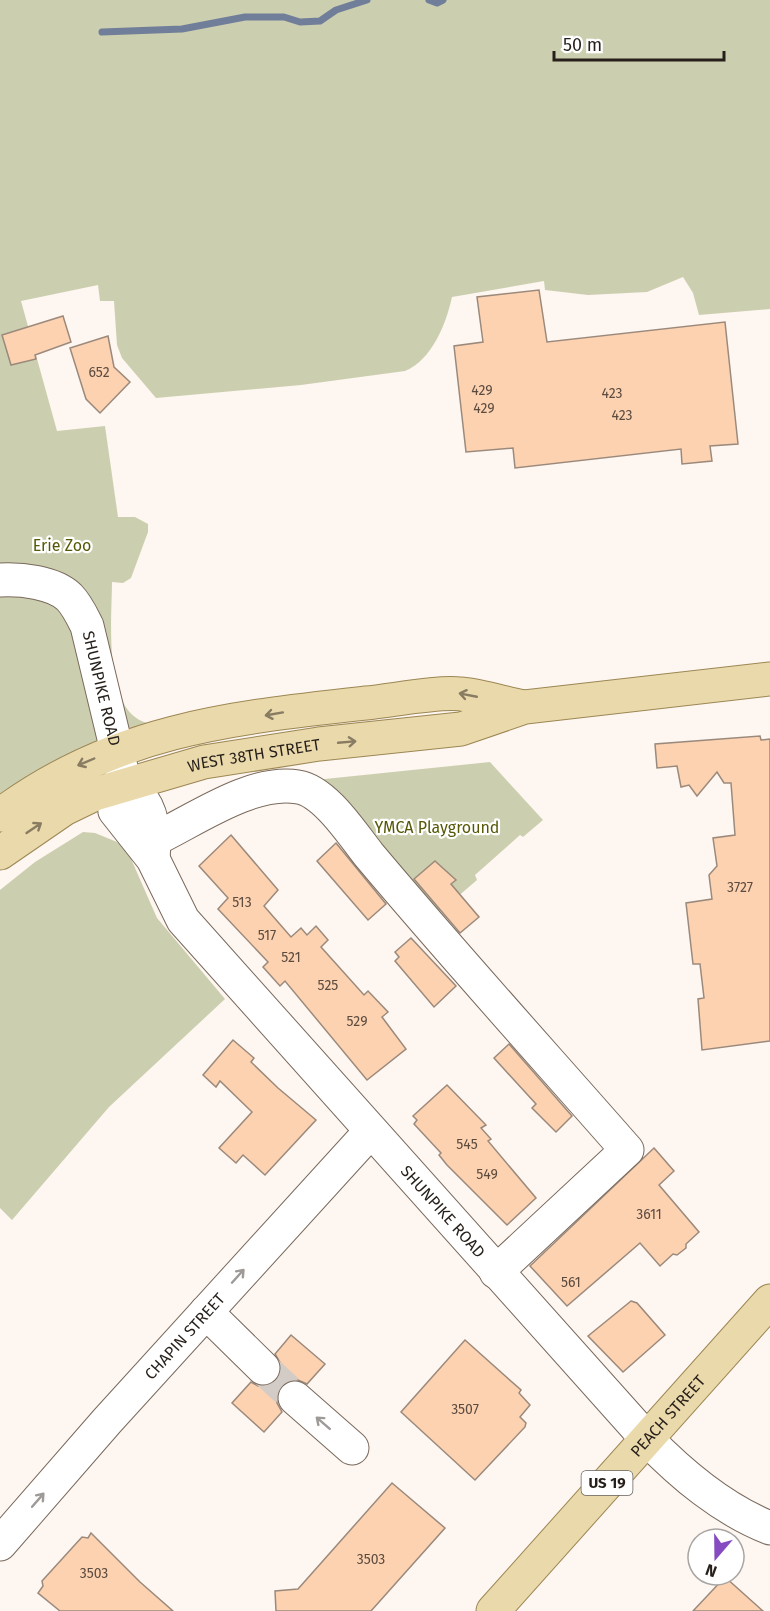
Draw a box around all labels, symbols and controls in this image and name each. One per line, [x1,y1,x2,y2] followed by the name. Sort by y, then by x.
[554,24,724,62] scale bar
[563,34,602,56] text: 50 m
[88,364,110,381] house number: 652
[471,382,493,399] house number: 429
[601,385,623,402] house number: 423
[473,400,495,417] house number: 429
[611,407,633,424] house number: 423
[33,536,91,555] park label: Erie Zoo
[79,629,124,748] street label: SHUNPIKE ROAD
[459,689,478,700] one-way arrow
[265,709,285,720] one-way arrow
[185,735,322,776] street label: WEST 38TH STREET
[337,736,357,747] one-way arrow
[77,757,96,768] one-way arrow
[375,818,499,837] park label: YMCA Playground
[26,822,42,834] one-way arrow
[727,879,753,896] house number: 3727
[232,894,252,911] house number: 513
[258,927,276,944] house number: 517
[281,949,301,966] house number: 521
[318,977,338,994] house number: 525
[347,1013,368,1030] house number: 529
[456,1136,478,1153] house number: 545
[397,1161,489,1262] street label: SHUNPIKE ROAD
[476,1166,498,1183] house number: 549
[636,1206,662,1223] house number: 3611
[231,1269,245,1284] one-way arrow
[561,1274,581,1291] house number: 561
[141,1289,229,1383] street label: CHAPIN STREET
[627,1371,710,1461] street label: PEACH STREET
[451,1401,479,1418] house number: 3507
[316,1416,331,1430] one-way arrow
[582,1471,632,1495] road number: US 19
[31,1493,45,1508] one-way arrow
[686,1527,746,1587] north arrow
[357,1551,385,1568] house number: 3503
[703,1560,719,1581] text: N
[80,1565,108,1582] house number: 3503

